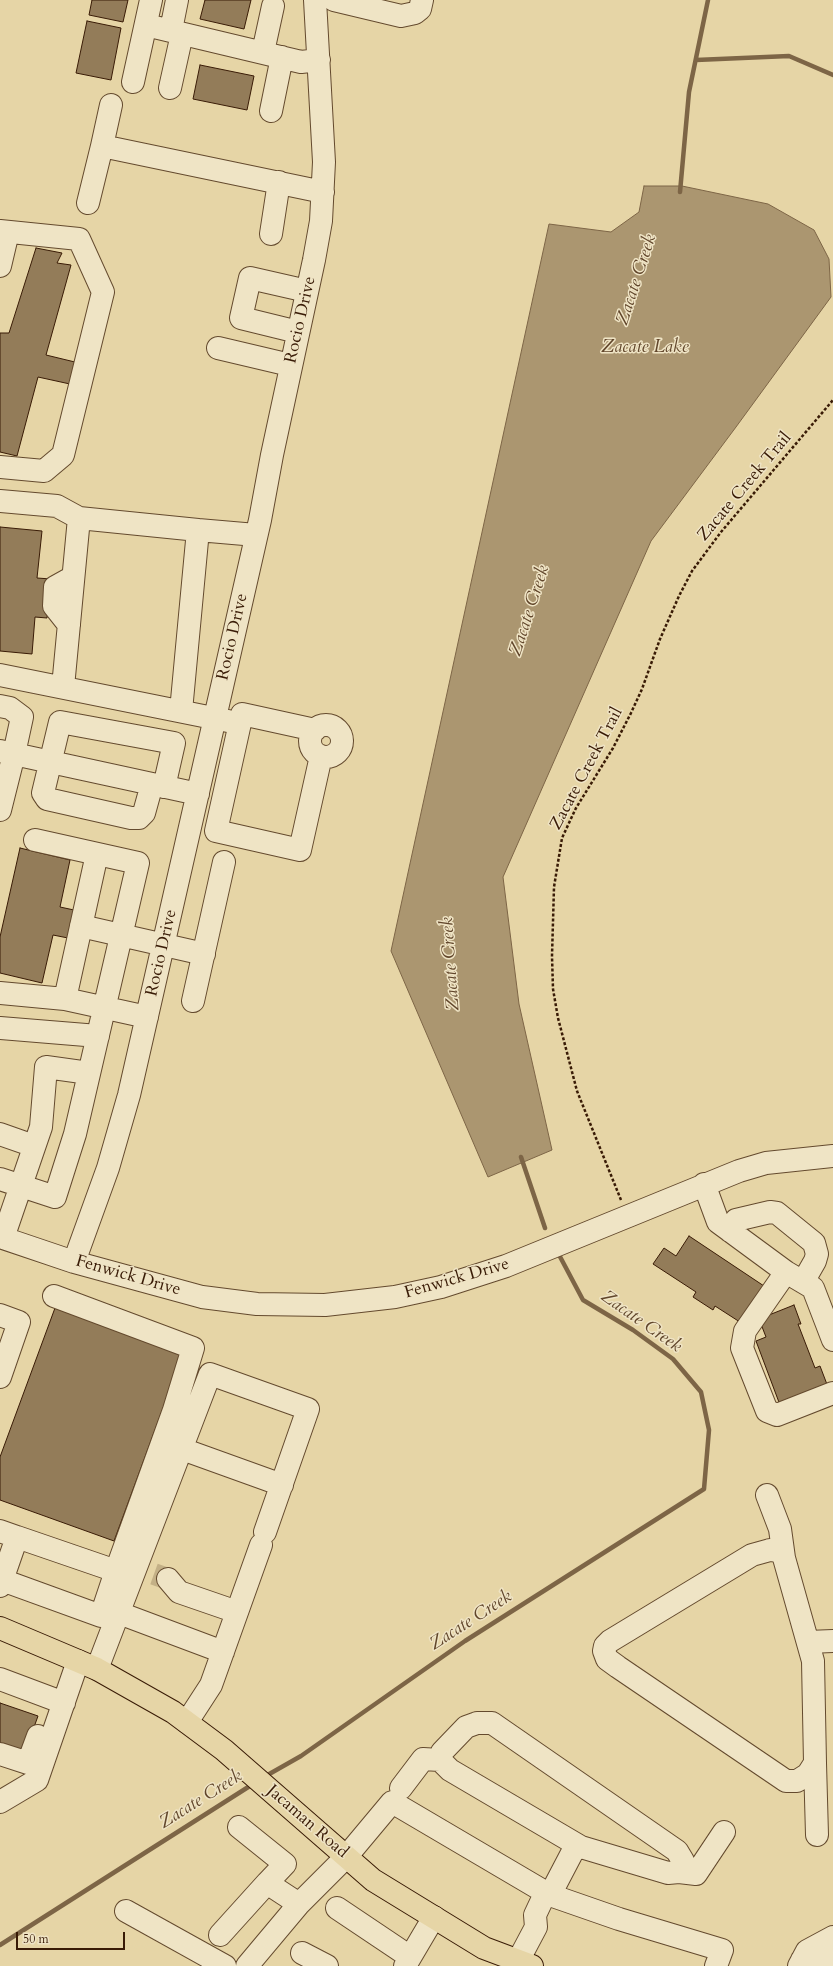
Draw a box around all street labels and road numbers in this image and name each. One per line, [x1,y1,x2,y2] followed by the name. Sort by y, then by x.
[281,275,321,365] street label: Rocio Drive
[694,428,796,546] street label: Zacate Creek Trail
[213,592,253,682] street label: Rocio Drive
[546,704,628,834] street label: Zacate Creek Trail
[142,908,182,998] street label: Rocio Drive
[73,1251,183,1301] street label: Fenwick Drive
[402,1254,512,1304] street label: Fenwick Drive
[262,1781,352,1863] street label: Jacaman Road

